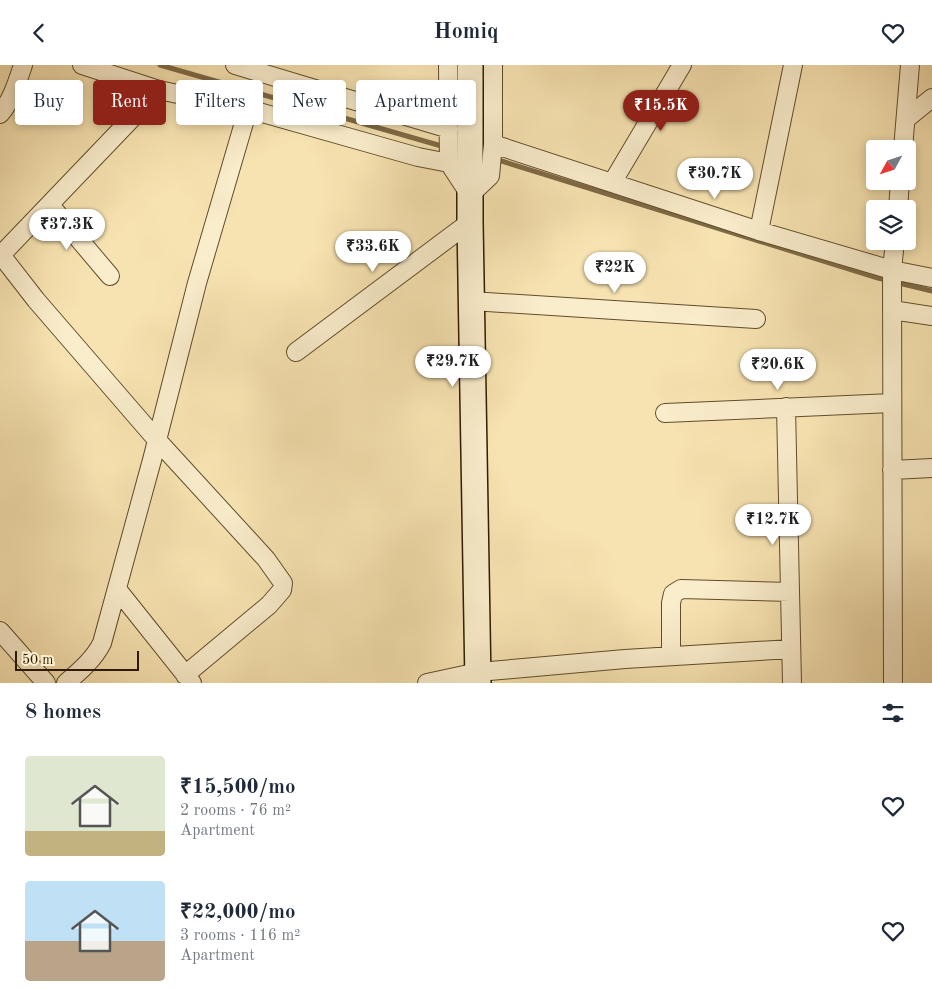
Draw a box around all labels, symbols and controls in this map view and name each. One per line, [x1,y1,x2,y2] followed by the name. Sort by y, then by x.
[25,19,53,47] icon: back
[879,19,907,47] icon: heart
[434,21,498,43] text: Homiq
[15,80,83,125] chip: Buy
[93,80,166,125] chip: Rent
[176,80,263,125] chip: Filters
[273,80,346,125] chip: New
[356,80,476,125] chip: Apartment
[620,89,702,132] pin: ₹15.5K
[634,98,688,114] text: ₹15.5K
[866,140,916,190] north arrow
[866,140,916,250] map controls
[674,157,756,200] pin: ₹30.7K
[688,166,742,182] text: ₹30.7K
[866,200,916,250] button: layers
[26,209,108,251] pin: ₹37.3K
[40,217,94,233] text: ₹37.3K
[332,231,414,273] pin: ₹33.6K
[346,239,400,255] text: ₹33.6K
[585,251,645,294] pin: ₹22K
[595,260,635,276] text: ₹22K
[412,345,494,388] pin: ₹29.7K
[737,349,819,391] pin: ₹20.6K
[426,354,480,370] text: ₹29.7K
[751,357,805,373] text: ₹20.6K
[732,503,814,546] pin: ₹12.7K
[746,512,800,528] text: ₹12.7K
[15,648,139,671] scale bar
[22,653,53,667] text: 50 m
[879,699,907,727] icon: filters
[25,702,101,723] text: 8 homes
[65,776,125,836] icon: home
[180,777,296,798] text: ₹15,500/mo
[879,792,907,820] icon: heart
[180,803,291,819] text: 2 rooms · 76 m²
[180,823,255,839] text: Apartment
[65,901,125,961] icon: home
[180,902,296,923] text: ₹22,000/mo
[879,917,907,945] icon: heart
[180,928,300,944] text: 3 rooms · 116 m²
[180,948,255,964] text: Apartment

